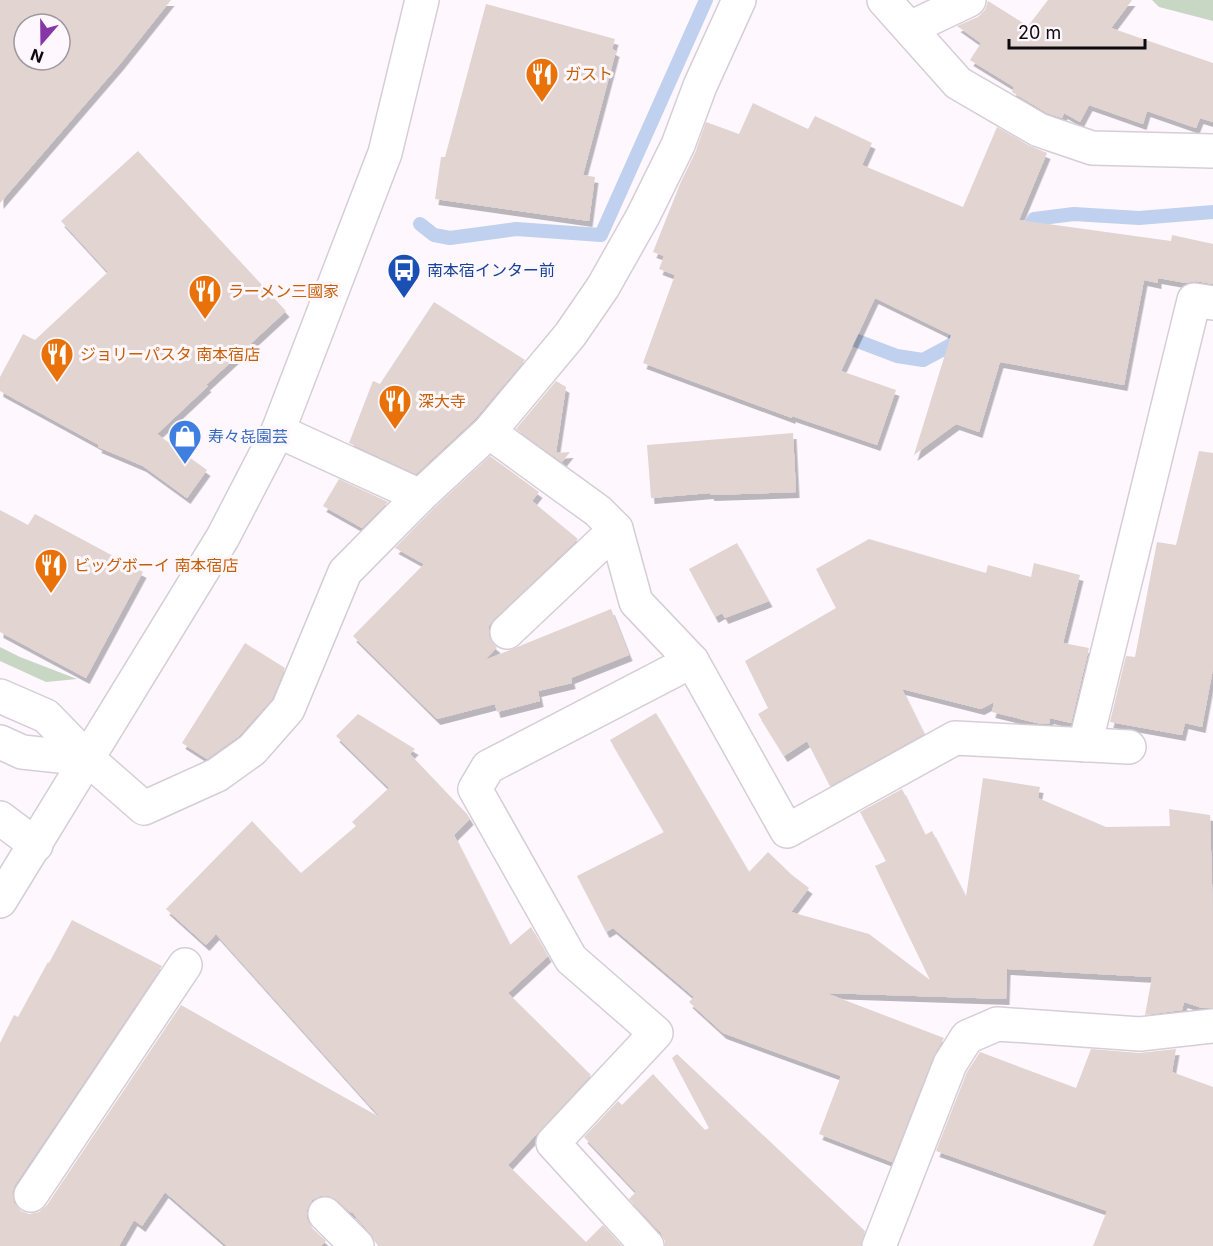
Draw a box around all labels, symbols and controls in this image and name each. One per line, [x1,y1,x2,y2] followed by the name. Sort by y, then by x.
[12,12,72,72] north arrow
[1009,12,1146,50] scale bar
[1018,22,1061,43] text: 20 m
[28,45,46,68] text: N
[524,56,560,103] restaurant icon: ガスト
[565,64,613,84] place label: ガスト
[386,252,422,299] bus stop icon: 南本宿インター前
[427,260,555,280] place label: 南本宿インター前
[187,273,223,320] restaurant icon: ラーメン三國家
[228,281,339,301] place label: ラーメン三國家
[39,336,75,383] restaurant icon: ジョリーパスタ 南本宿店
[80,344,260,364] place label: ジョリーパスタ 南本宿店
[377,383,413,430] restaurant icon: 深大寺
[418,391,466,411] place label: 深大寺
[167,418,203,465] shop icon: 寿々㐂園芸
[208,426,288,446] place label: 寿々㐂園芸
[33,547,69,594] restaurant icon: ビッグボーイ 南本宿店
[74,555,239,575] place label: ビッグボーイ 南本宿店

